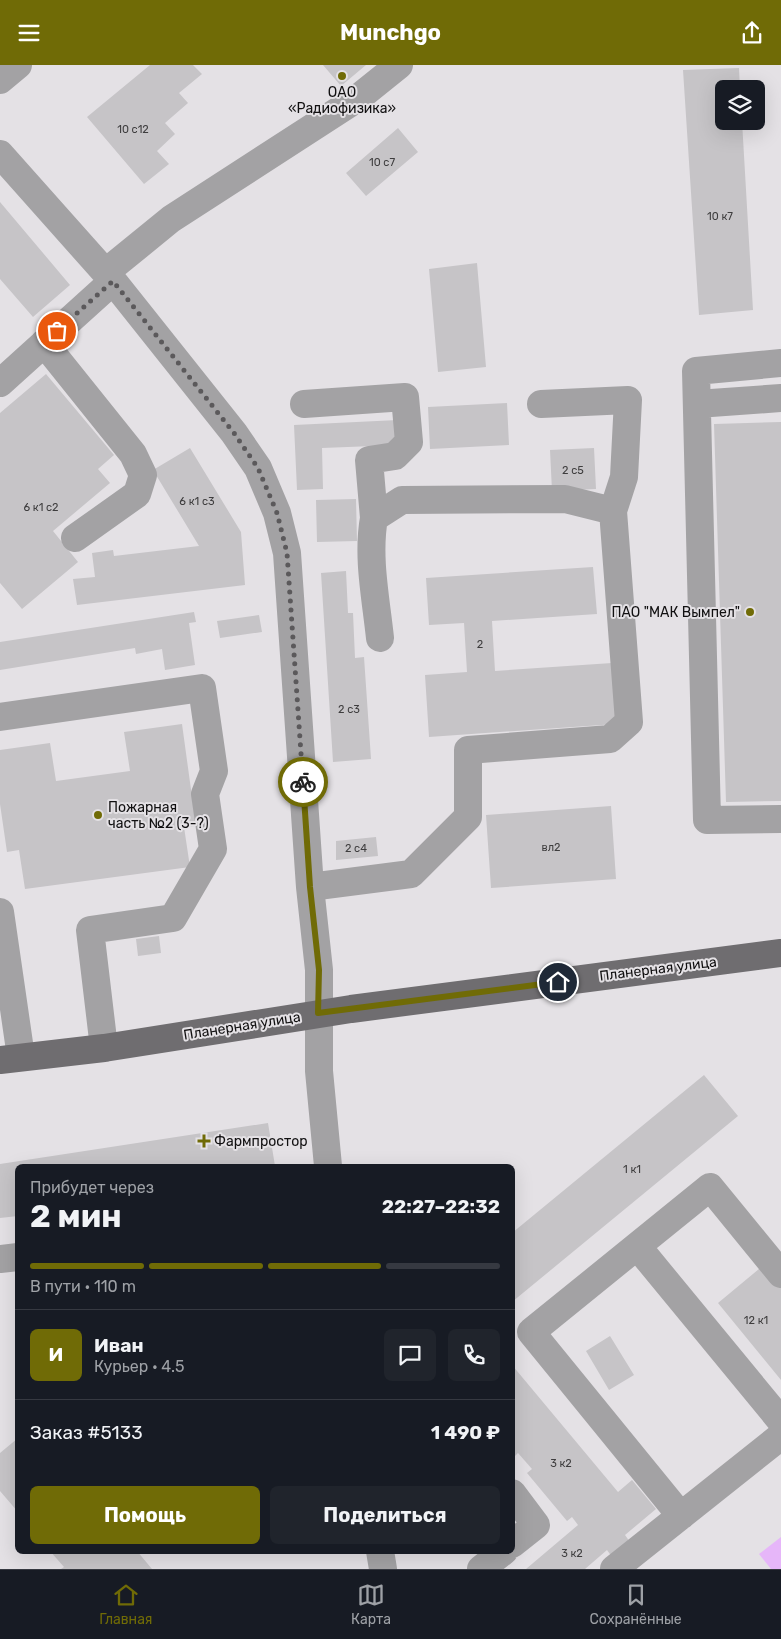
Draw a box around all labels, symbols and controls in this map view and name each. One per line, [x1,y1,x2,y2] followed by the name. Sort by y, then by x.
[15,19,43,47] icon: menu
[340,19,441,46] text: Munchgo
[738,19,766,47] icon: share
[336,70,348,82] marker: ОАО «Радиофизика»
[715,80,765,130] map controls
[715,80,765,130] button: layers
[288,84,396,117] place label: ОАО «Радиофизика»
[117,123,149,136] house number: 10 с12
[369,156,395,169] house number: 10 с7
[707,210,733,223] house number: 10 к7
[36,310,78,352] pin
[43,317,71,345] icon: bag
[562,464,584,477] house number: 2 с5
[179,495,215,508] house number: 6 к1 с3
[23,501,59,514] house number: 6 к1 с2
[611,604,740,621] place label: ПАО "МАК Вымпел"
[744,606,756,618] marker: ПАО "МАК Вымпел"
[477,638,483,651] house number: 2
[338,703,360,716] house number: 2 с3
[278,757,328,807] courier
[289,768,317,796] icon: bike
[108,799,209,832] place label: Пожарная часть №2 (3-?)
[92,809,104,821] marker: Пожарная часть №2 (3-?)
[541,841,561,854] house number: вл2
[345,842,367,855] house number: 2 с4
[598,953,718,985] street label: Планерная улица
[537,961,579,1003] pin
[544,968,572,996] icon: home
[182,1008,302,1044] street label: Планерная улица
[214,1133,308,1150] place label: Фармпростор
[198,1135,210,1147] marker: Фармпростор
[623,1163,641,1176] house number: 1 к1
[30,1178,154,1197] text: Прибудет через
[382,1195,500,1218] text: 22:27–22:32
[30,1197,122,1235] text: 2 мин
[30,1277,136,1296] text: В пути · 110 m
[744,1314,768,1327] house number: 12 к1
[384,1329,436,1381] button: chat
[448,1329,500,1381] button: phone
[94,1334,144,1357] text: Иван
[49,1343,63,1366] text: И
[94,1357,185,1376] text: Курьер · 4.5
[30,1421,143,1444] text: Заказ #5133
[431,1421,500,1444] text: 1 490 ₽
[550,1457,572,1470] house number: 3 к2
[30,1486,260,1544] button: Помощь
[270,1486,500,1544] button: Поделиться
[561,1547,583,1560] house number: 3 к2
[99,1581,153,1628] tab: Главная
[351,1581,391,1628] tab: Карта
[590,1581,682,1628] tab: Сохранённые

